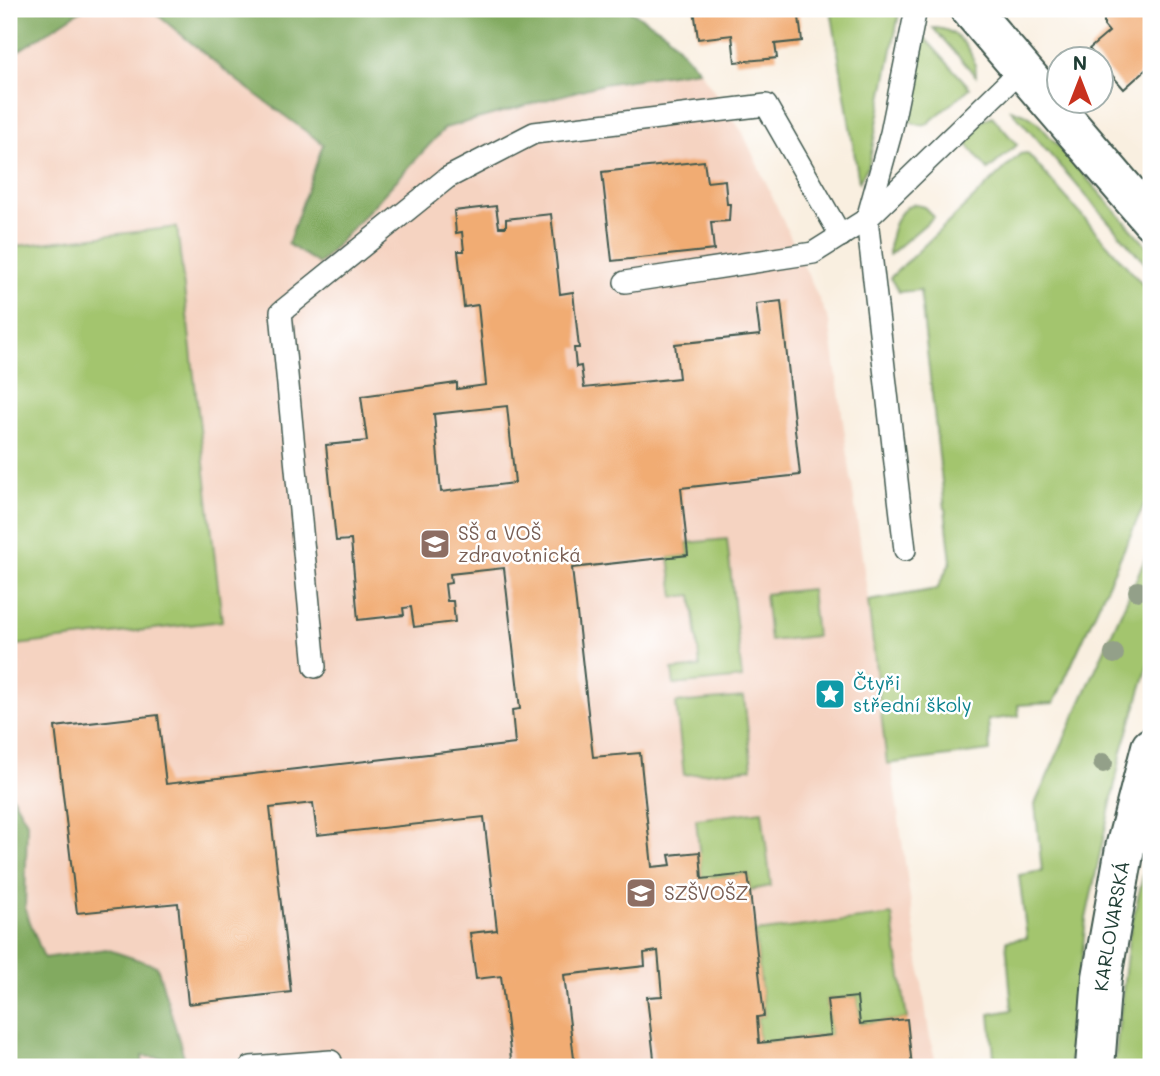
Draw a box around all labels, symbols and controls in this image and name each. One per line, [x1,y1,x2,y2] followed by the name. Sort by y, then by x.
[1044,46,1114,116] north arrow
[1073,50,1087,75] text: N
[458,520,581,567] place label: SŠ a VOŠ zdravotnická
[418,527,452,561] school or university icon: SŠ a VOŠ zdravotnická
[853,670,972,717] place label: Čtyři střední školy
[813,677,847,711] place icon: Čtyři střední školy
[1088,859,1134,992] street label: KARLOVARSKÁ
[624,876,658,910] school or university icon: SZŠVOŠZ
[664,880,749,905] place label: SZŠVOŠZ

